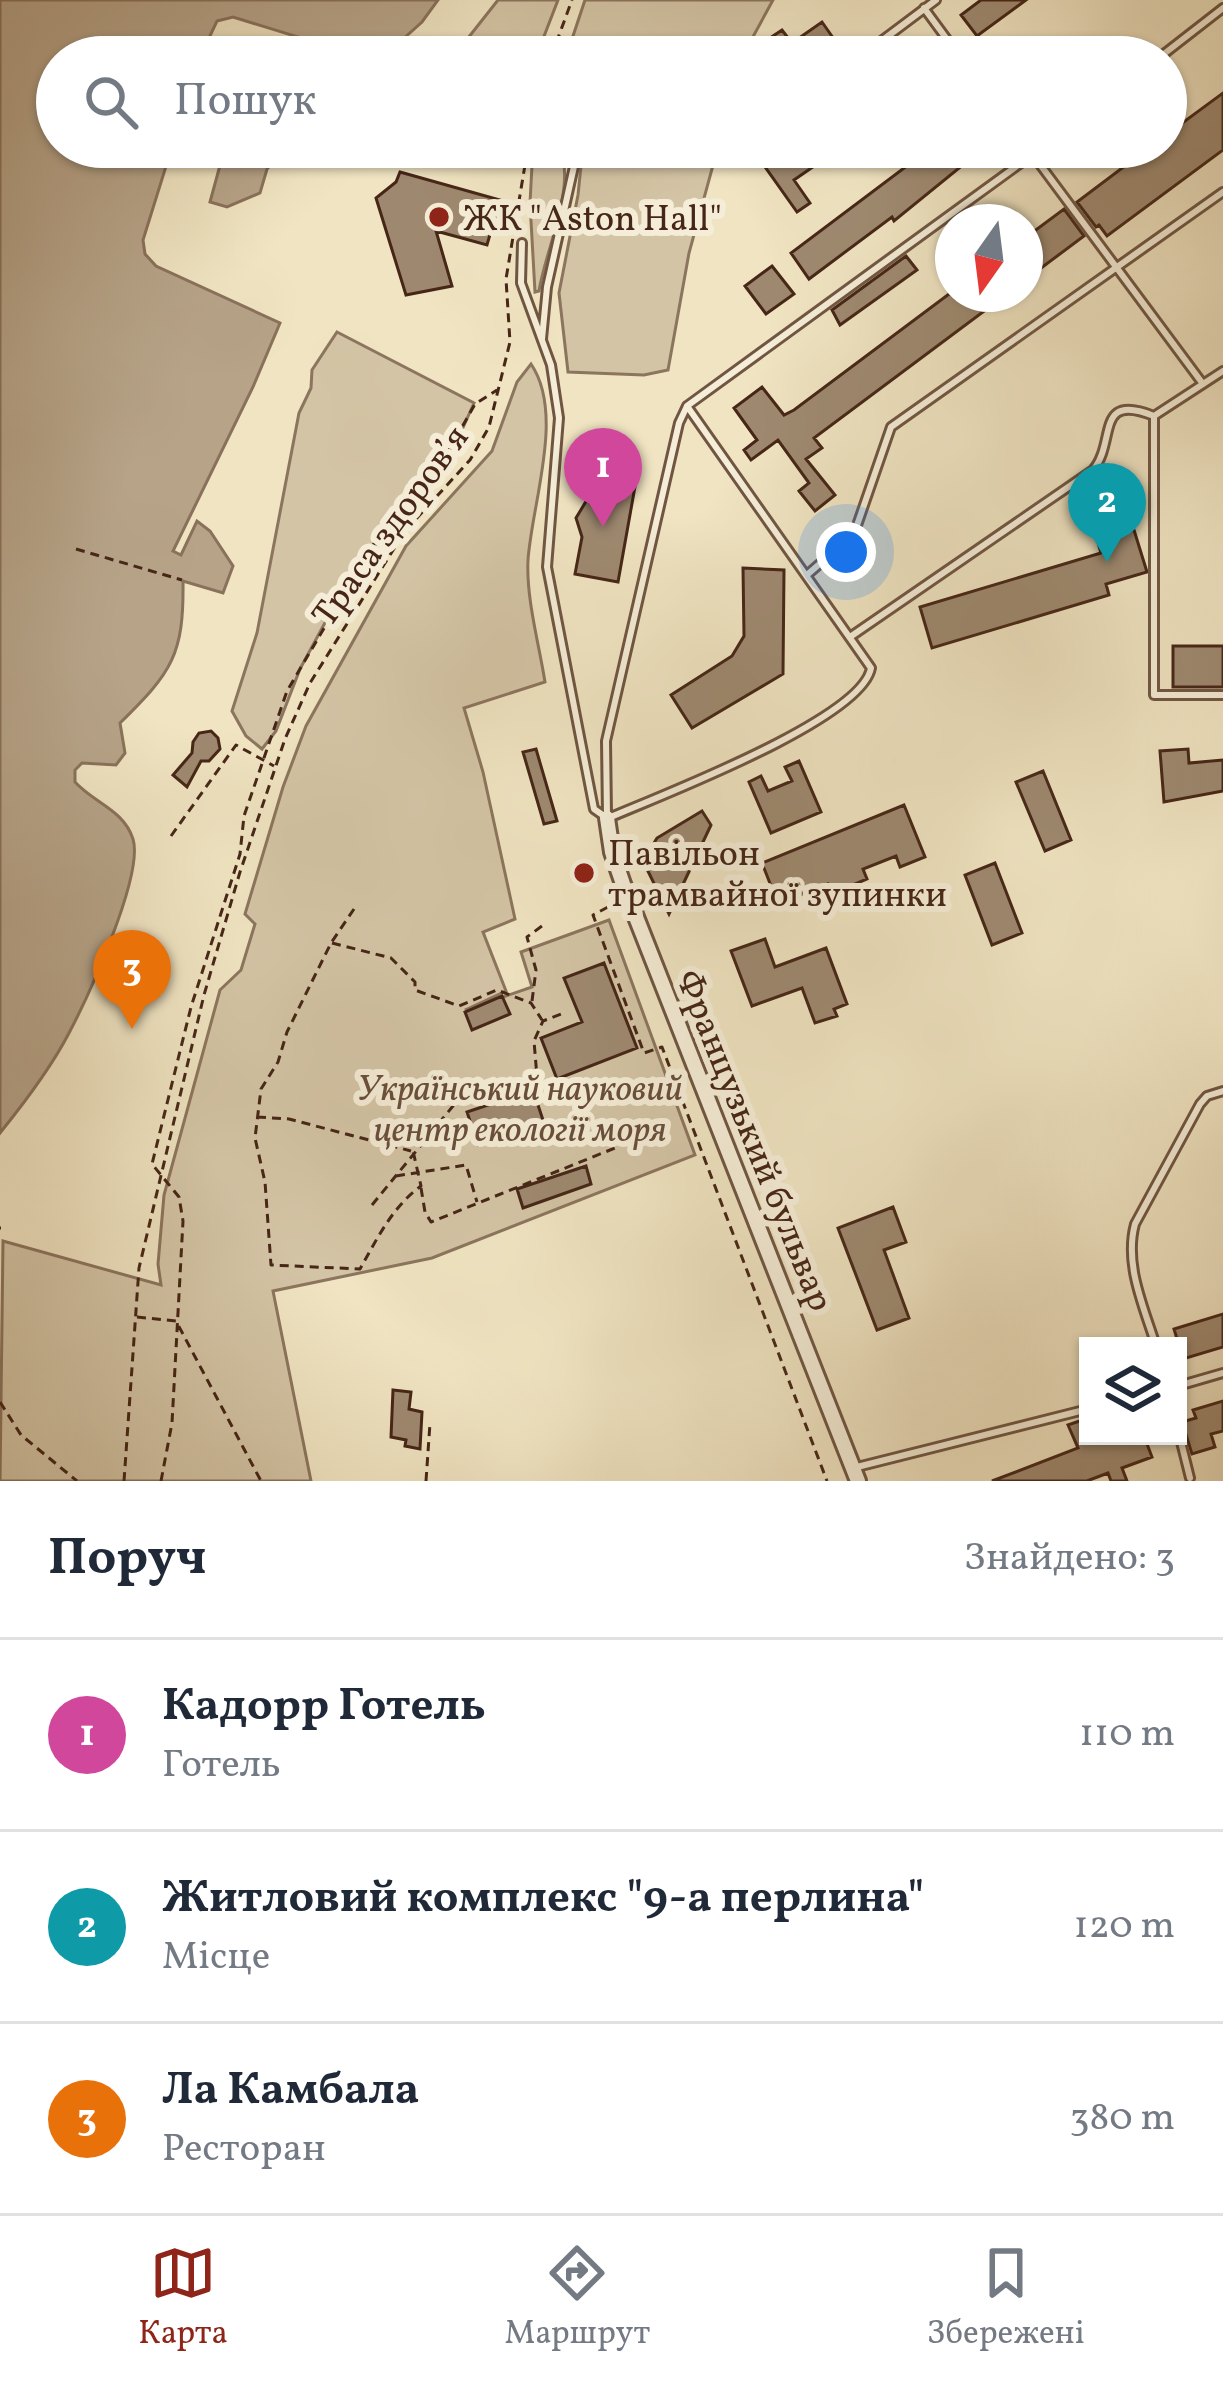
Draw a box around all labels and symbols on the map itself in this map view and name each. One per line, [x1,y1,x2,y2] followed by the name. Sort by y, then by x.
[463,196,722,246] place label: ЖК "Aston Hall"
[426,204,452,230] marker: ЖК "Aston Hall"
[935,204,1043,312] north arrow
[302,416,482,638] street label: Траса здоров’я
[564,428,642,527] pin: 1
[1068,463,1146,562] pin: 2
[816,522,876,582] your location
[608,831,947,922] place label: Павільон трамвайної зупинки
[571,860,597,886] marker: Павільон трамвайної зупинки
[93,930,171,1029] pin: 3
[661,963,844,1320] street label: Французький бульвар
[357,1066,683,1157] park label: Український науковий центр екології моря

